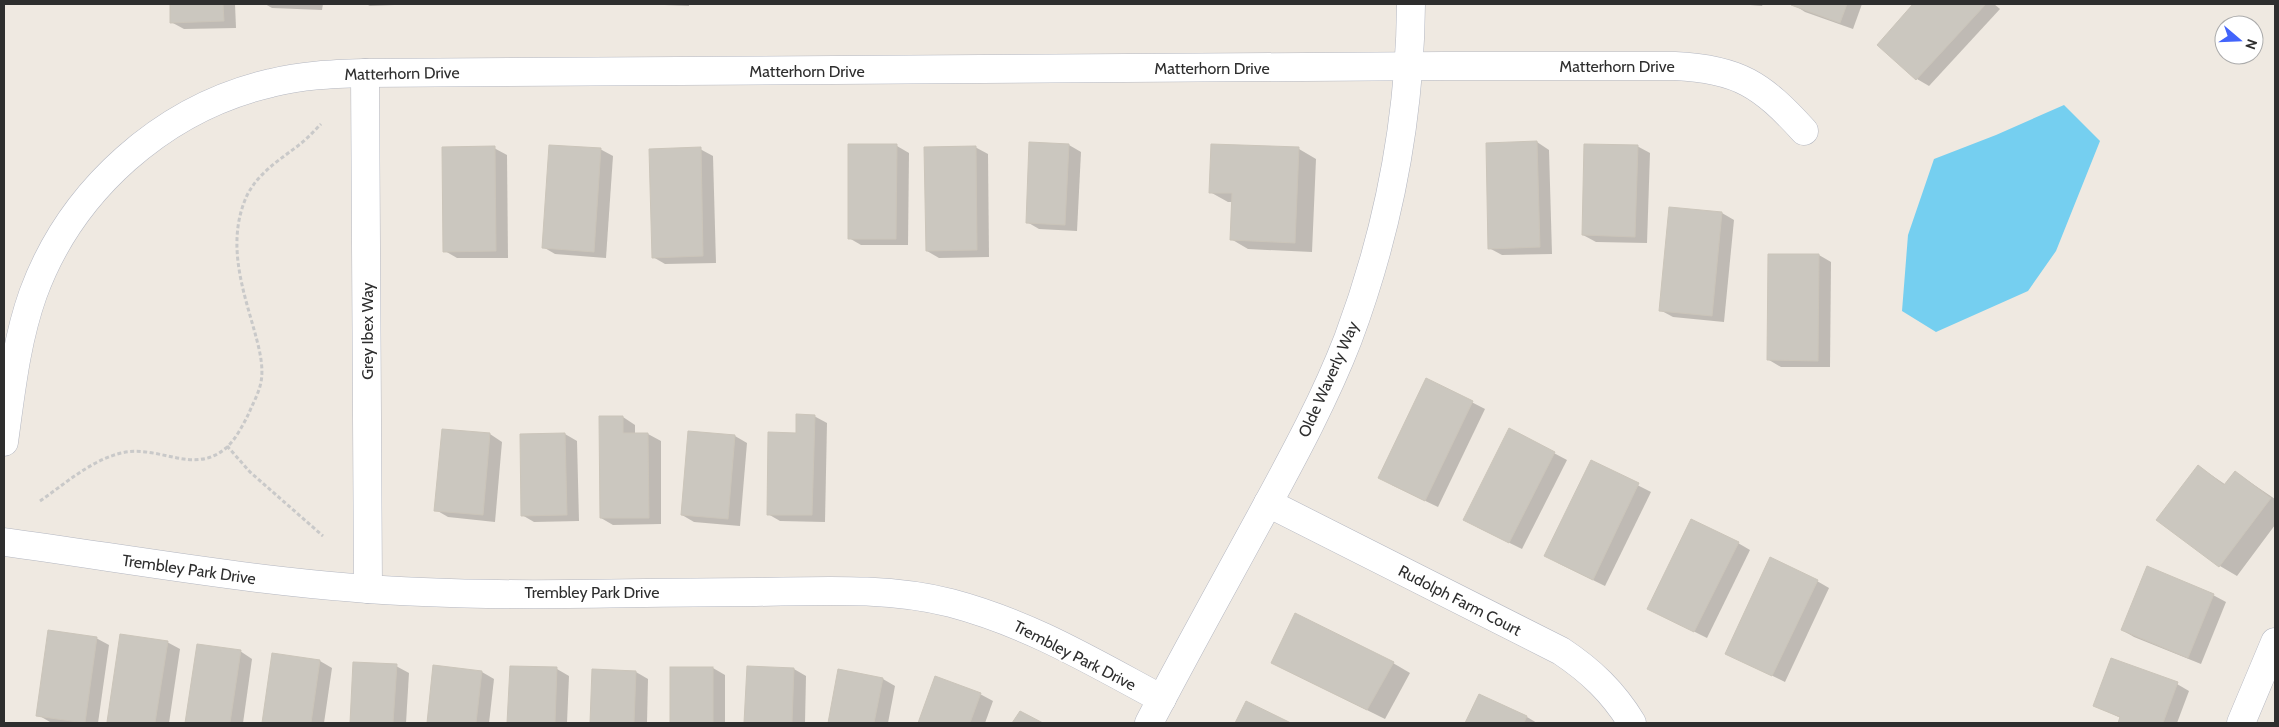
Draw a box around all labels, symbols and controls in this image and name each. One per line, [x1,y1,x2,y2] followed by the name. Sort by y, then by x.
[2214,15,2264,65] north arrow
[2241,37,2261,52] text: N
[1559,57,1675,76] street label: Matterhorn Drive
[1154,59,1270,78] street label: Matterhorn Drive
[749,62,865,81] street label: Matterhorn Drive
[344,63,460,84] street label: Matterhorn Drive
[358,282,377,380] street label: Grey Ibex Way
[1294,318,1363,440] street label: Olde Waverly Way
[121,551,257,588] street label: Trembley Park Drive
[1395,561,1525,640] street label: Rudolph Farm Court
[525,583,659,602] street label: Trembley Park Drive
[1010,616,1139,695] street label: Trembley Park Drive

